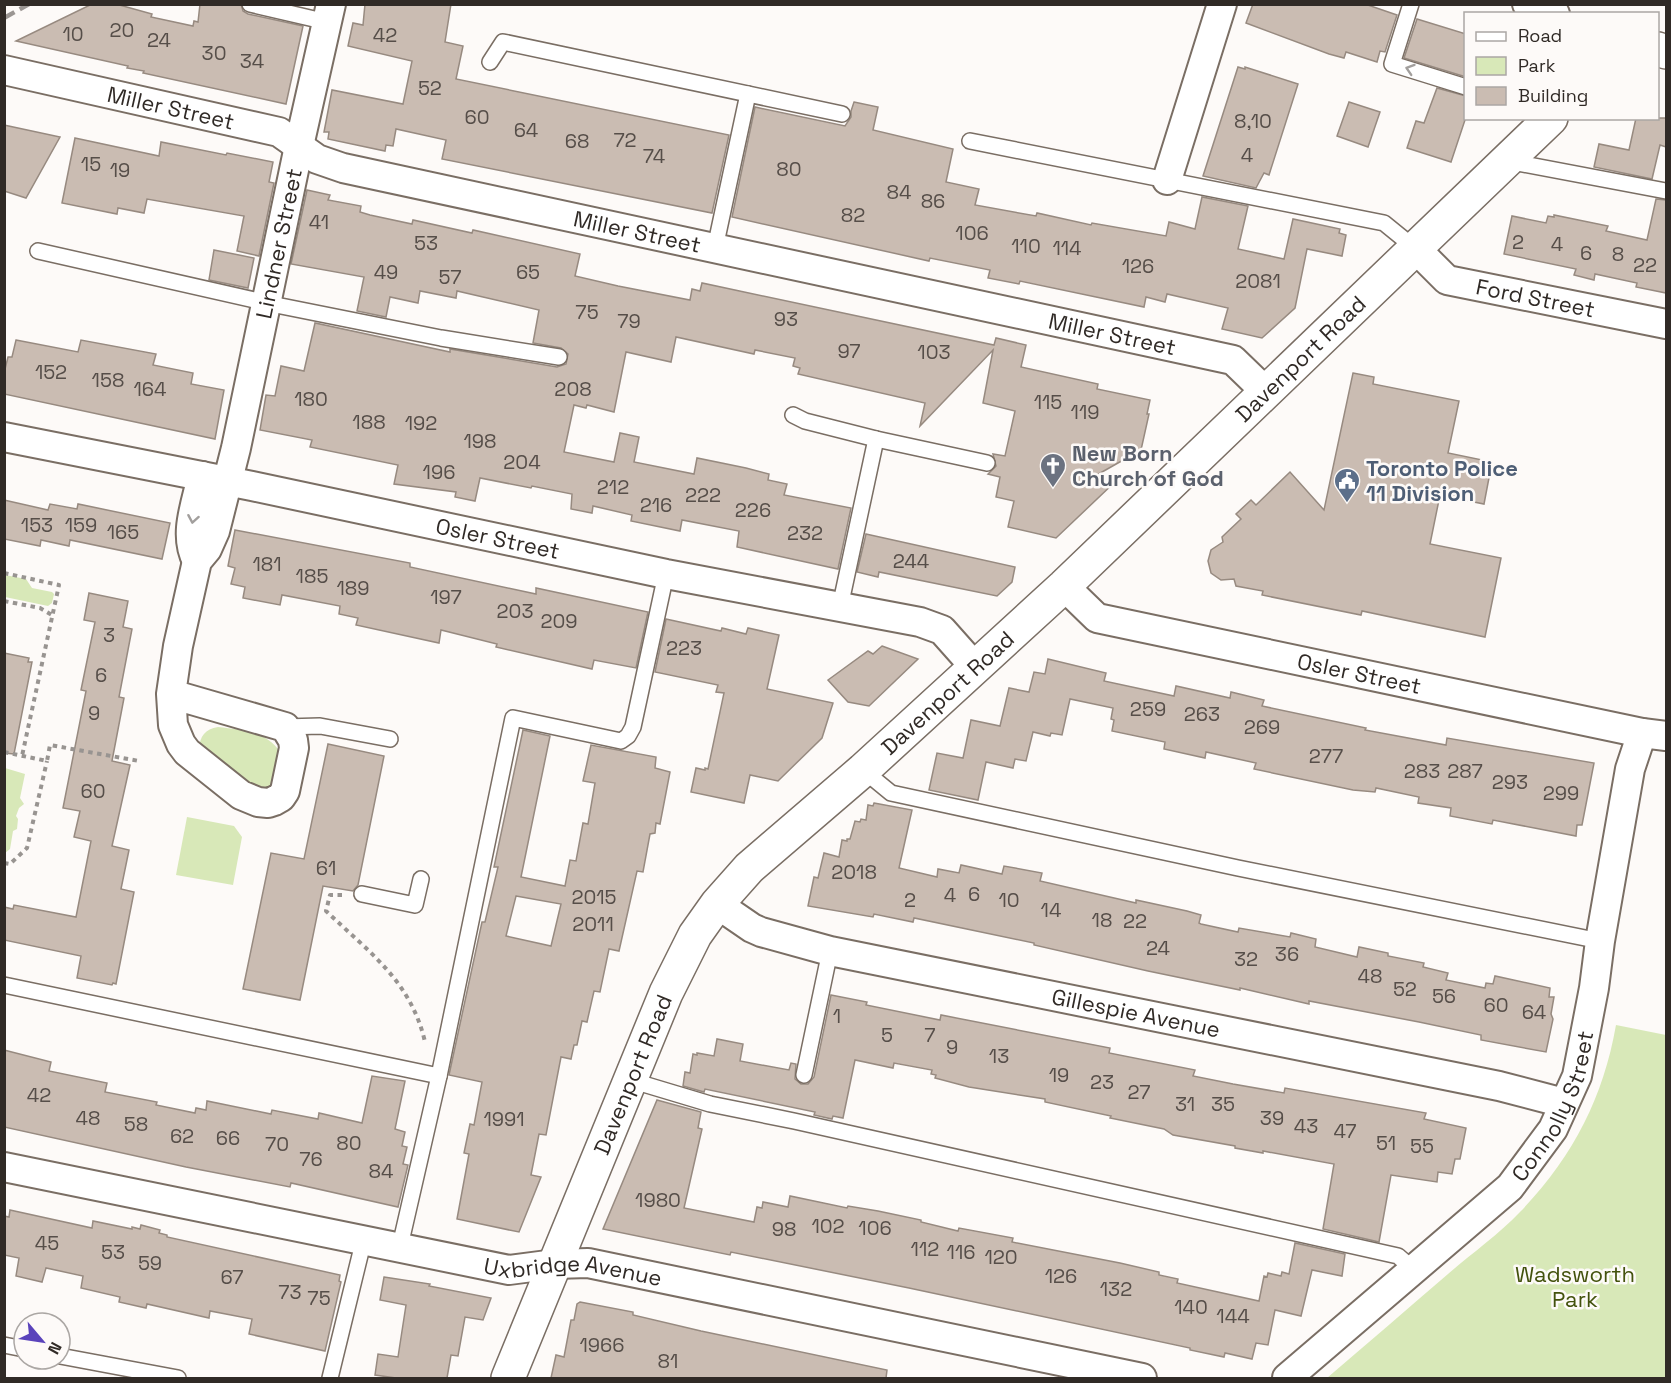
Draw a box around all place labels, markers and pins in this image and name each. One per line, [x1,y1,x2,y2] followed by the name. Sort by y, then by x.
[1072,439,1224,492] place label: New Born Church of God
[1038,451,1068,489] church icon: New Born Church of God
[1366,454,1518,507] place label: Toronto Police 11 Division
[1332,466,1362,504] public building icon: Toronto Police 11 Division

